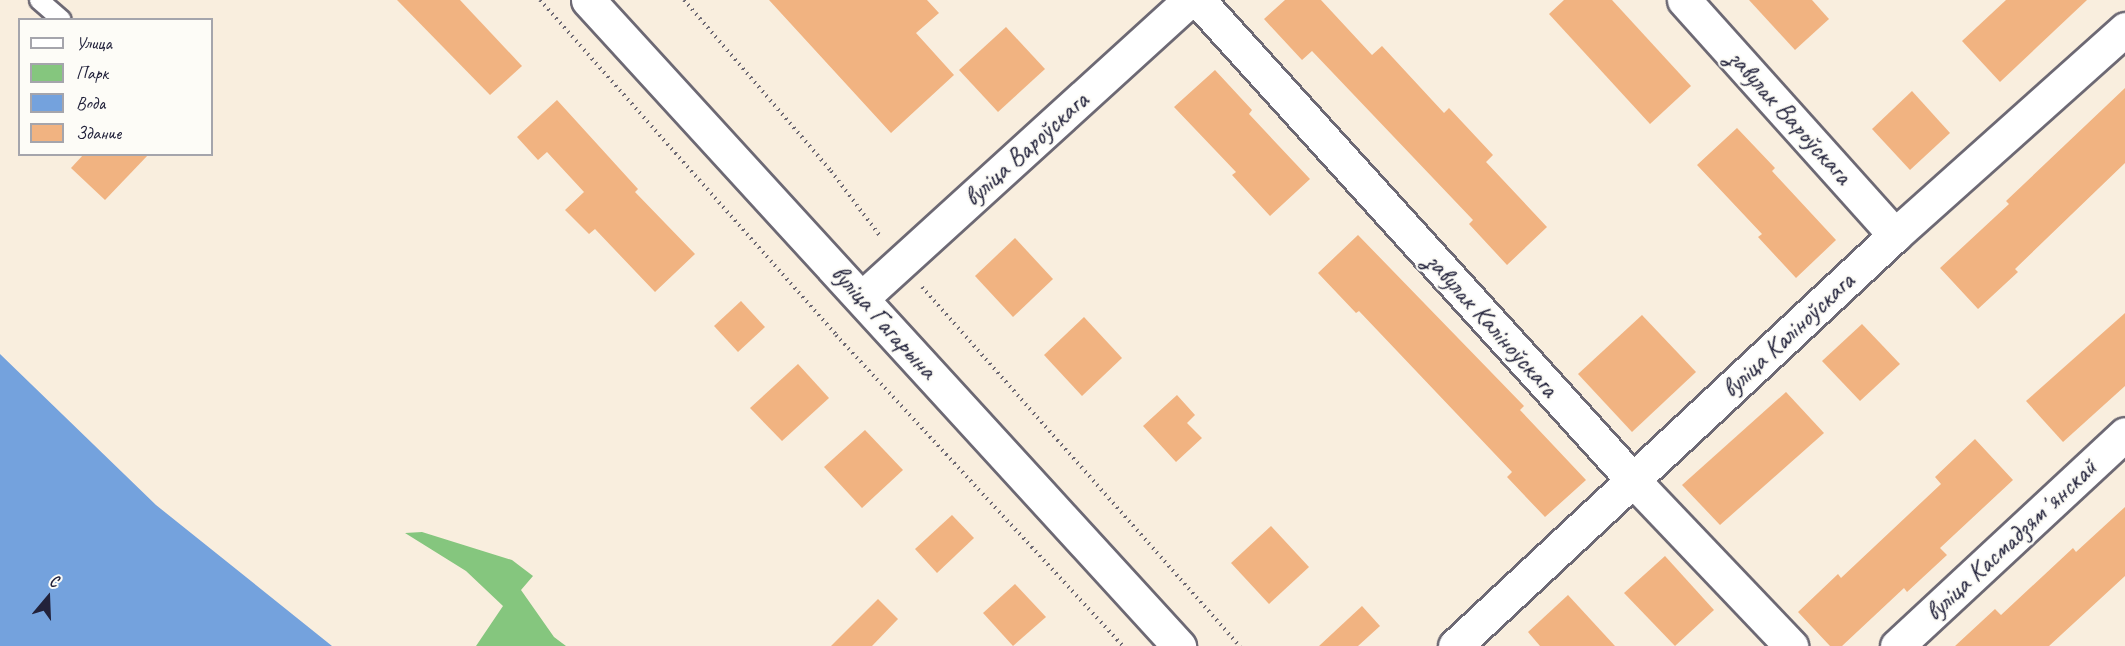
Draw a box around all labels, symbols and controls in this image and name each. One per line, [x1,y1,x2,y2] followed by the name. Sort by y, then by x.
[18,18,213,156] legend
[76,32,112,54] text: Улица
[1722,43,1858,191] street label: завулак Вароўскага
[76,62,108,84] text: Парк
[957,85,1095,213] street label: вуліца Вароўскага
[76,92,105,114] text: Вода
[76,122,121,144] text: Здание
[1419,246,1565,404] street label: завулак Каліноўскага
[826,260,942,384] street label: вуліца Гагарына
[1714,265,1862,405] street label: вуліца Каліноўскага
[1918,452,2104,628] street label: вуліца Касмадзямʼянскай
[18,568,78,628] north arrow
[47,570,61,592] text: С

